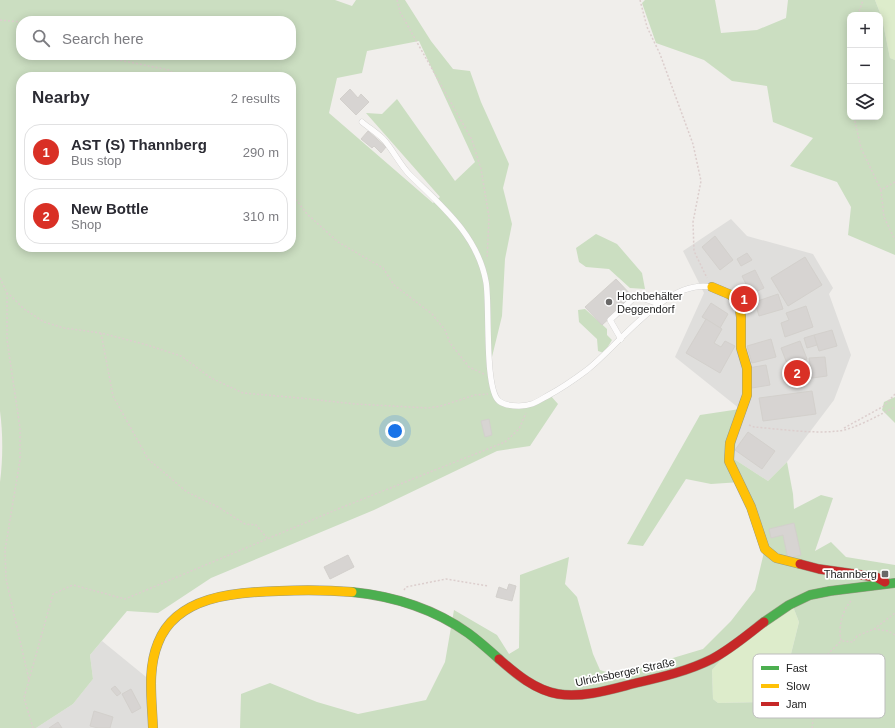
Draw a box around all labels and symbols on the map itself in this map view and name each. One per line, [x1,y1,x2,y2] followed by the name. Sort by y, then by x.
[731,284,757,314] pin: 1
[617,290,683,315] place label: Hochbehälter Deggendorf
[604,297,614,307] marker: Hochbehälter Deggendorf
[784,358,810,388] pin: 2
[385,421,405,441] your location
[824,568,877,580] place label: Thannberg
[880,569,890,579] marker: Thannberg
[753,654,885,718] legend
[574,656,676,688] street label: Ulrichsberger Straße
[786,662,807,674] text: Fast
[786,680,810,692] text: Slow
[786,698,807,710] text: Jam

